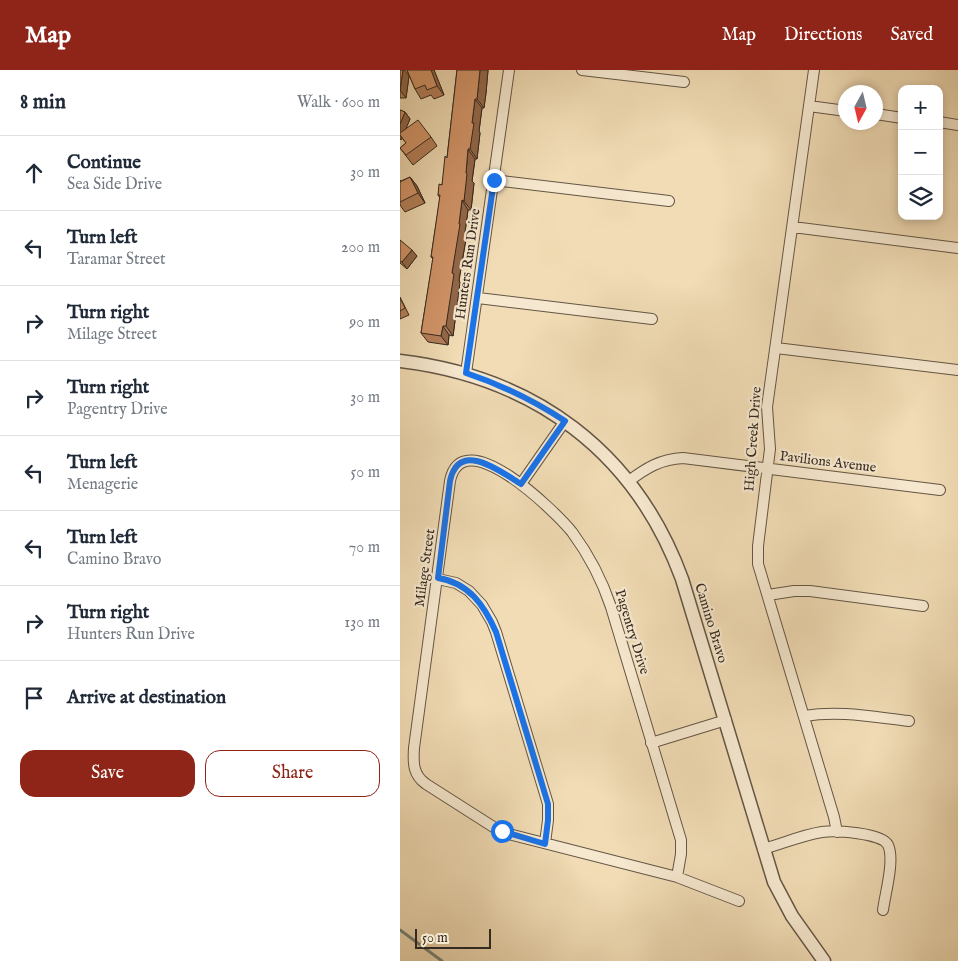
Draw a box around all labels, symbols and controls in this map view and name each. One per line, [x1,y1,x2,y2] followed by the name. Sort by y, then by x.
[25,20,71,51] text: Map
[722,24,756,47] text: Map
[784,24,862,47] text: Directions
[890,24,933,47] text: Saved
[838,85,883,130] north arrow
[898,85,943,220] map controls
[898,85,943,130] button: +
[20,89,66,116] text: 8 min
[297,93,380,113] text: Walk · 600 m
[898,130,943,175] button: −
[67,151,141,175] text: Continue
[20,159,48,187] icon: ahead
[350,163,380,183] text: 30 m
[483,169,506,192] route end
[67,175,162,195] text: Sea Side Drive
[898,175,943,220] button: layers
[451,207,485,321] street label: Hunters Run Drive
[67,226,138,250] text: Turn left
[20,234,48,262] icon: left
[341,238,380,258] text: 200 m
[67,250,166,270] text: Taramar Street
[67,301,149,325] text: Turn right
[20,309,48,337] icon: right
[349,313,380,333] text: 90 m
[67,325,157,345] text: Milage Street
[67,376,149,400] text: Turn right
[20,384,48,412] icon: right
[740,385,766,492] street label: High Creek Drive
[350,388,380,408] text: 30 m
[67,400,168,420] text: Pagentry Drive
[779,447,878,477] street label: Pavilions Avenue
[67,451,138,475] text: Turn left
[20,459,48,487] icon: left
[351,463,380,483] text: 50 m
[67,475,138,495] text: Menagerie
[67,526,138,550] text: Turn left
[411,528,439,608] street label: Milage Street
[20,534,48,562] icon: left
[349,538,380,558] text: 70 m
[67,550,161,570] text: Camino Bravo
[690,581,732,666] street label: Camino Bravo
[611,587,654,677] street label: Pagentry Drive
[67,601,149,625] text: Turn right
[20,609,48,637] icon: right
[344,613,380,633] text: 130 m
[67,625,195,645] text: Hunters Run Drive
[20,684,48,712] icon: arrive
[67,686,226,710] text: Arrive at destination
[20,750,195,797] button: Save
[205,750,380,797] button: Share
[491,820,514,843] route start
[415,926,491,949] scale bar
[422,929,448,947] text: 50 m

